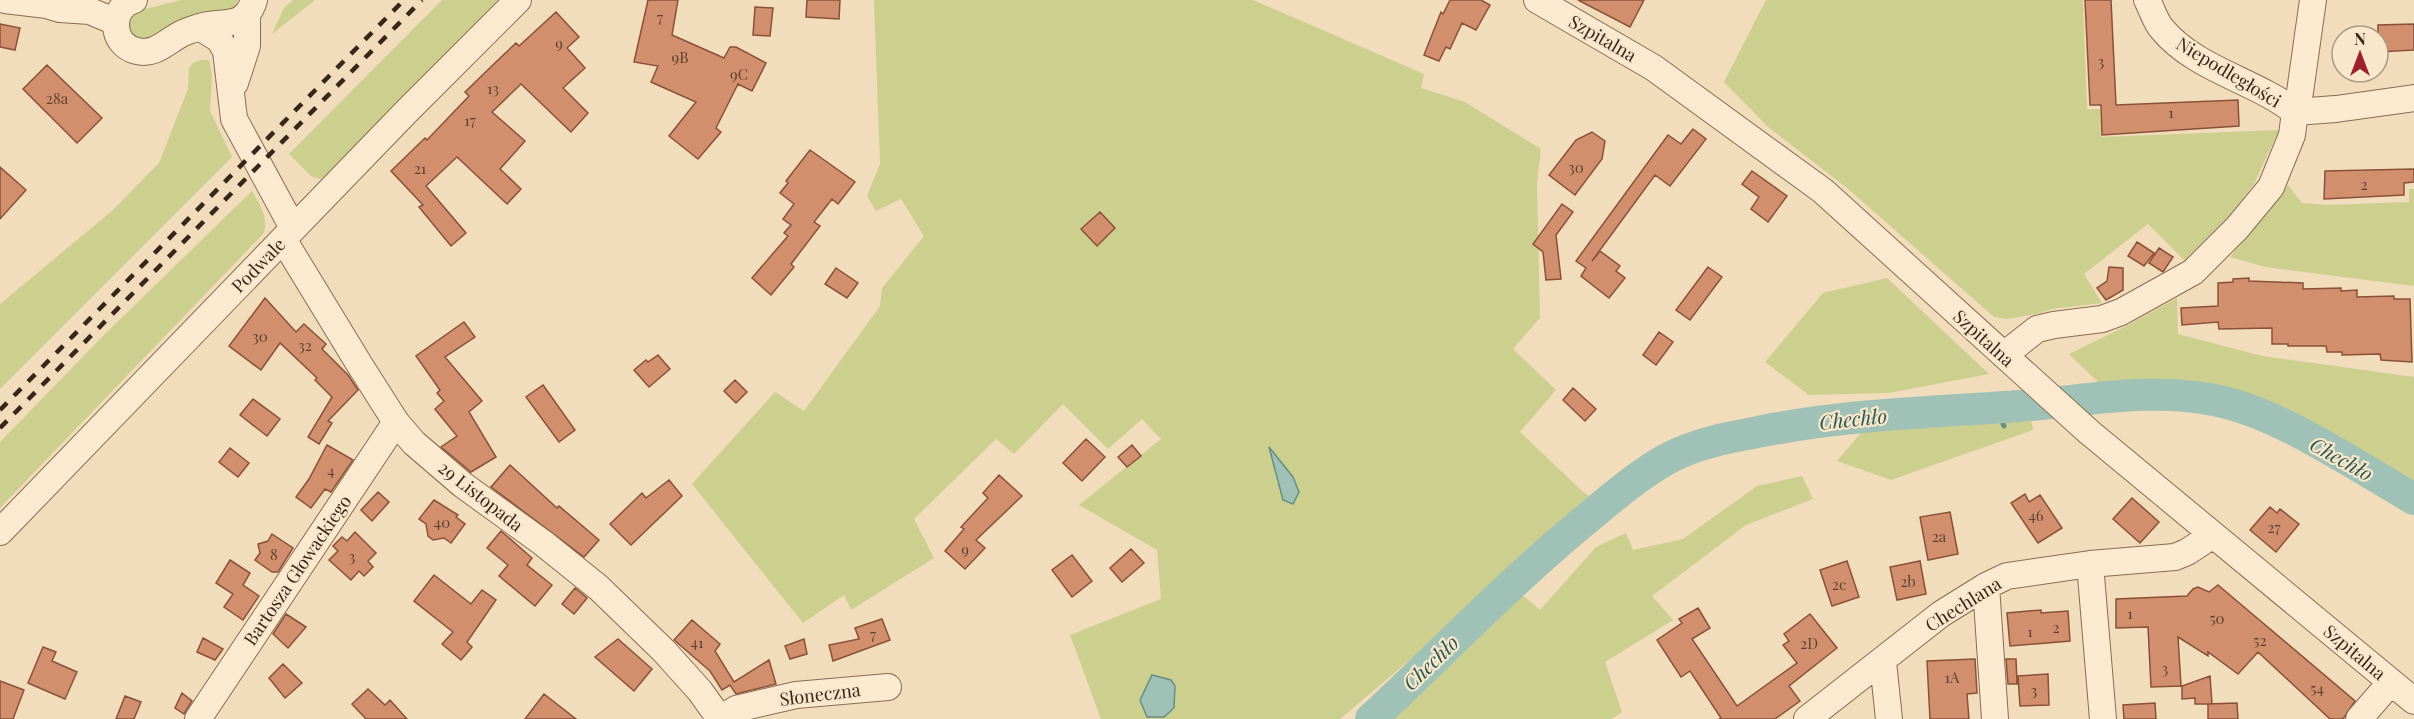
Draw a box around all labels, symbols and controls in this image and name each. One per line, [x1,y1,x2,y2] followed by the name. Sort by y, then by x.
[657,7,663,27] house number: 7
[1565,9,1641,67] street label: Szpitalna
[2330,24,2390,84] north arrow
[2354,28,2366,49] text: N
[2172,31,2286,113] street label: Niepodległości
[555,33,563,53] house number: 9
[672,47,688,67] house number: 9B
[2098,51,2105,71] house number: 3
[730,64,748,84] house number: 9C
[487,78,499,98] house number: 13
[46,88,69,108] house number: 28a
[2168,102,2174,122] house number: 1
[464,110,476,130] house number: 17
[1568,157,1584,177] house number: 30
[414,158,427,178] house number: 21
[2360,174,2368,194] house number: 2
[226,232,290,298] street label: Podwale
[1948,304,2020,372] street label: Szpitalna
[252,326,268,346] house number: 30
[298,335,312,355] house number: 32
[1818,401,1888,435] water label: Chechło
[2306,430,2378,486] water label: Chechło
[434,455,528,537] street label: 29 Listopada
[327,460,335,480] house number: 4
[238,490,356,650] street label: Bartosza Głowackiego
[2028,505,2044,525] house number: 46
[434,512,450,532] house number: 40
[2267,517,2281,537] house number: 27
[1932,526,1947,546] house number: 2a
[961,539,969,559] house number: 9
[270,544,278,564] house number: 8
[349,546,356,566] house number: 3
[1900,571,1916,591] house number: 2b
[1920,571,2006,637] street label: Chechlana
[1832,574,1846,594] house number: 2c
[2127,603,2133,623] house number: 1
[2209,608,2225,628] house number: 50
[2052,617,2060,637] house number: 2
[2319,619,2391,685] street label: Szpitalna
[2027,621,2033,641] house number: 1
[870,624,876,644] house number: 7
[1396,629,1464,695] water label: Chechło
[2253,630,2267,650] house number: 52
[691,632,704,652] house number: 41
[1800,633,1818,653] house number: 2D
[2162,658,2169,678] house number: 3
[1944,667,1960,687] house number: 1A
[778,677,862,711] street label: Słoneczna
[2310,678,2324,698] house number: 54
[2031,680,2038,700] house number: 3

